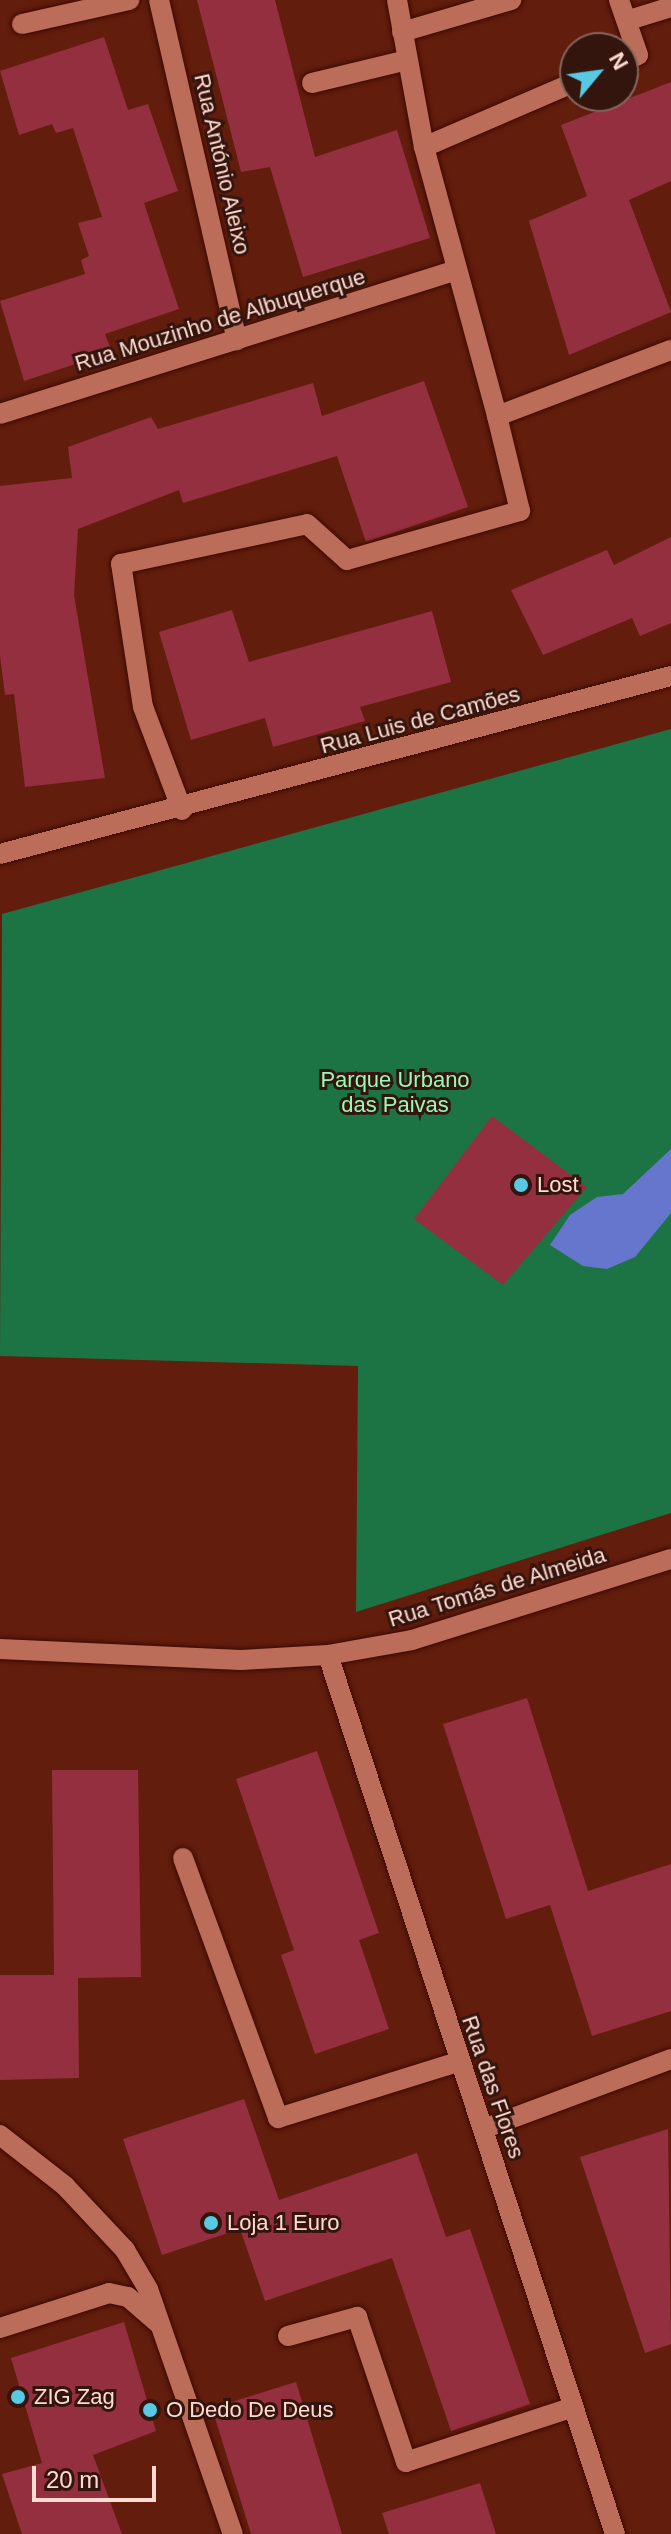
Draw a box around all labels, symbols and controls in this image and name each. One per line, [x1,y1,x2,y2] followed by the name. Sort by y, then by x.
[559,32,639,112] north arrow
[604,48,633,74] text: N
[188,70,256,258] street label: Rua António Aleixo
[71,263,369,377] street label: Rua Mouzinho de Albuquerque
[317,681,523,759] street label: Rua Luis de Camões
[320,1066,470,1118] park label: Parque Urbano das Paivas
[537,1172,579,1198] place label: Lost
[512,1176,530,1194] marker: Lost
[384,1541,610,1633] street label: Rua Tomás de Almeida
[456,2012,530,2162] street label: Rua das Flores
[227,2210,340,2236] place label: Loja 1 Euro
[202,2214,220,2232] marker: Loja 1 Euro
[34,2384,115,2410] place label: ZIG Zag
[9,2388,27,2406] marker: ZIG Zag
[166,2397,334,2423] place label: O Dedo De Deus
[141,2401,159,2419] marker: O Dedo De Deus
[36,2450,160,2500] scale bar
[46,2466,99,2493] text: 20 m

